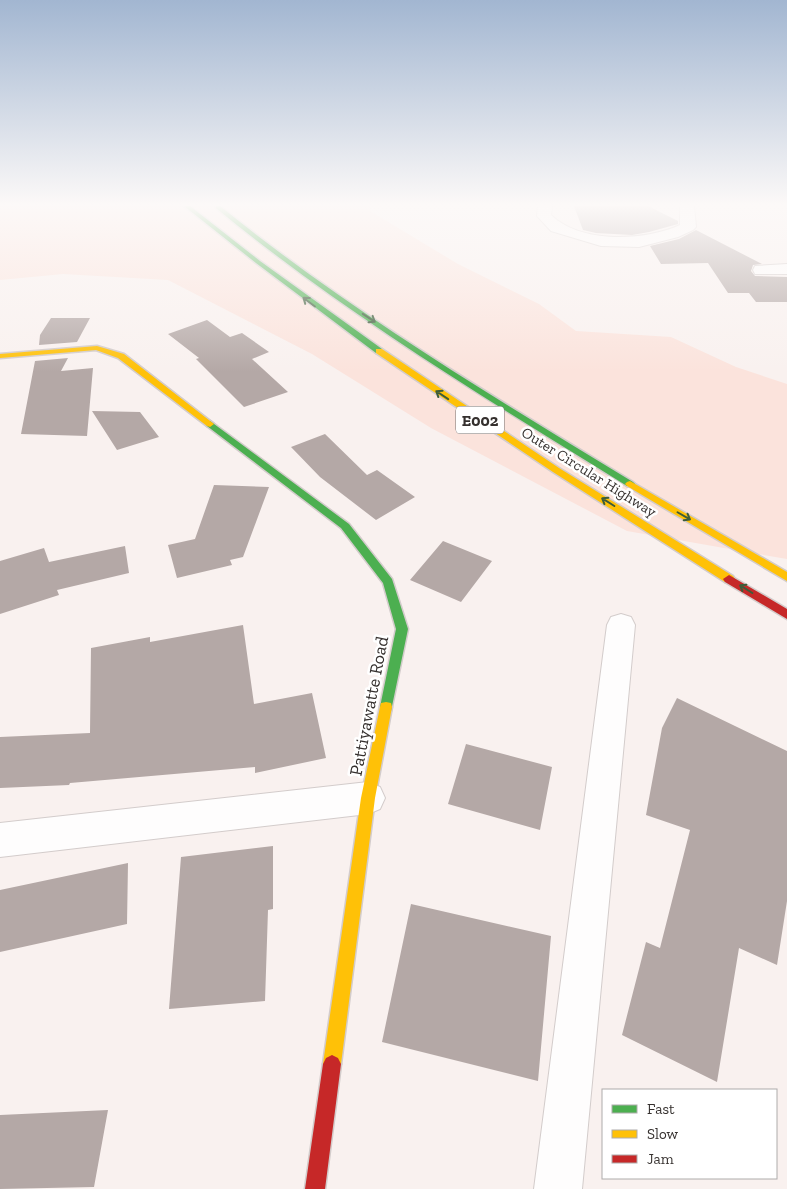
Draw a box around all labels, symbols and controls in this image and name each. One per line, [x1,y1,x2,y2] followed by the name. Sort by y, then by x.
[303,297,316,308] one-way arrow
[361,313,375,323] one-way arrow
[435,390,449,400] one-way arrow
[456,406,504,434] road number: E002
[518,423,660,521] street label: Outer Circular Highway
[601,497,615,508] one-way arrow
[676,512,690,522] one-way arrow
[739,583,753,593] one-way arrow
[345,634,393,778] street label: Pattiyawatte Road
[602,1089,777,1179] legend
[647,1100,675,1118] text: Fast
[647,1125,679,1143] text: Slow
[647,1150,674,1168] text: Jam

